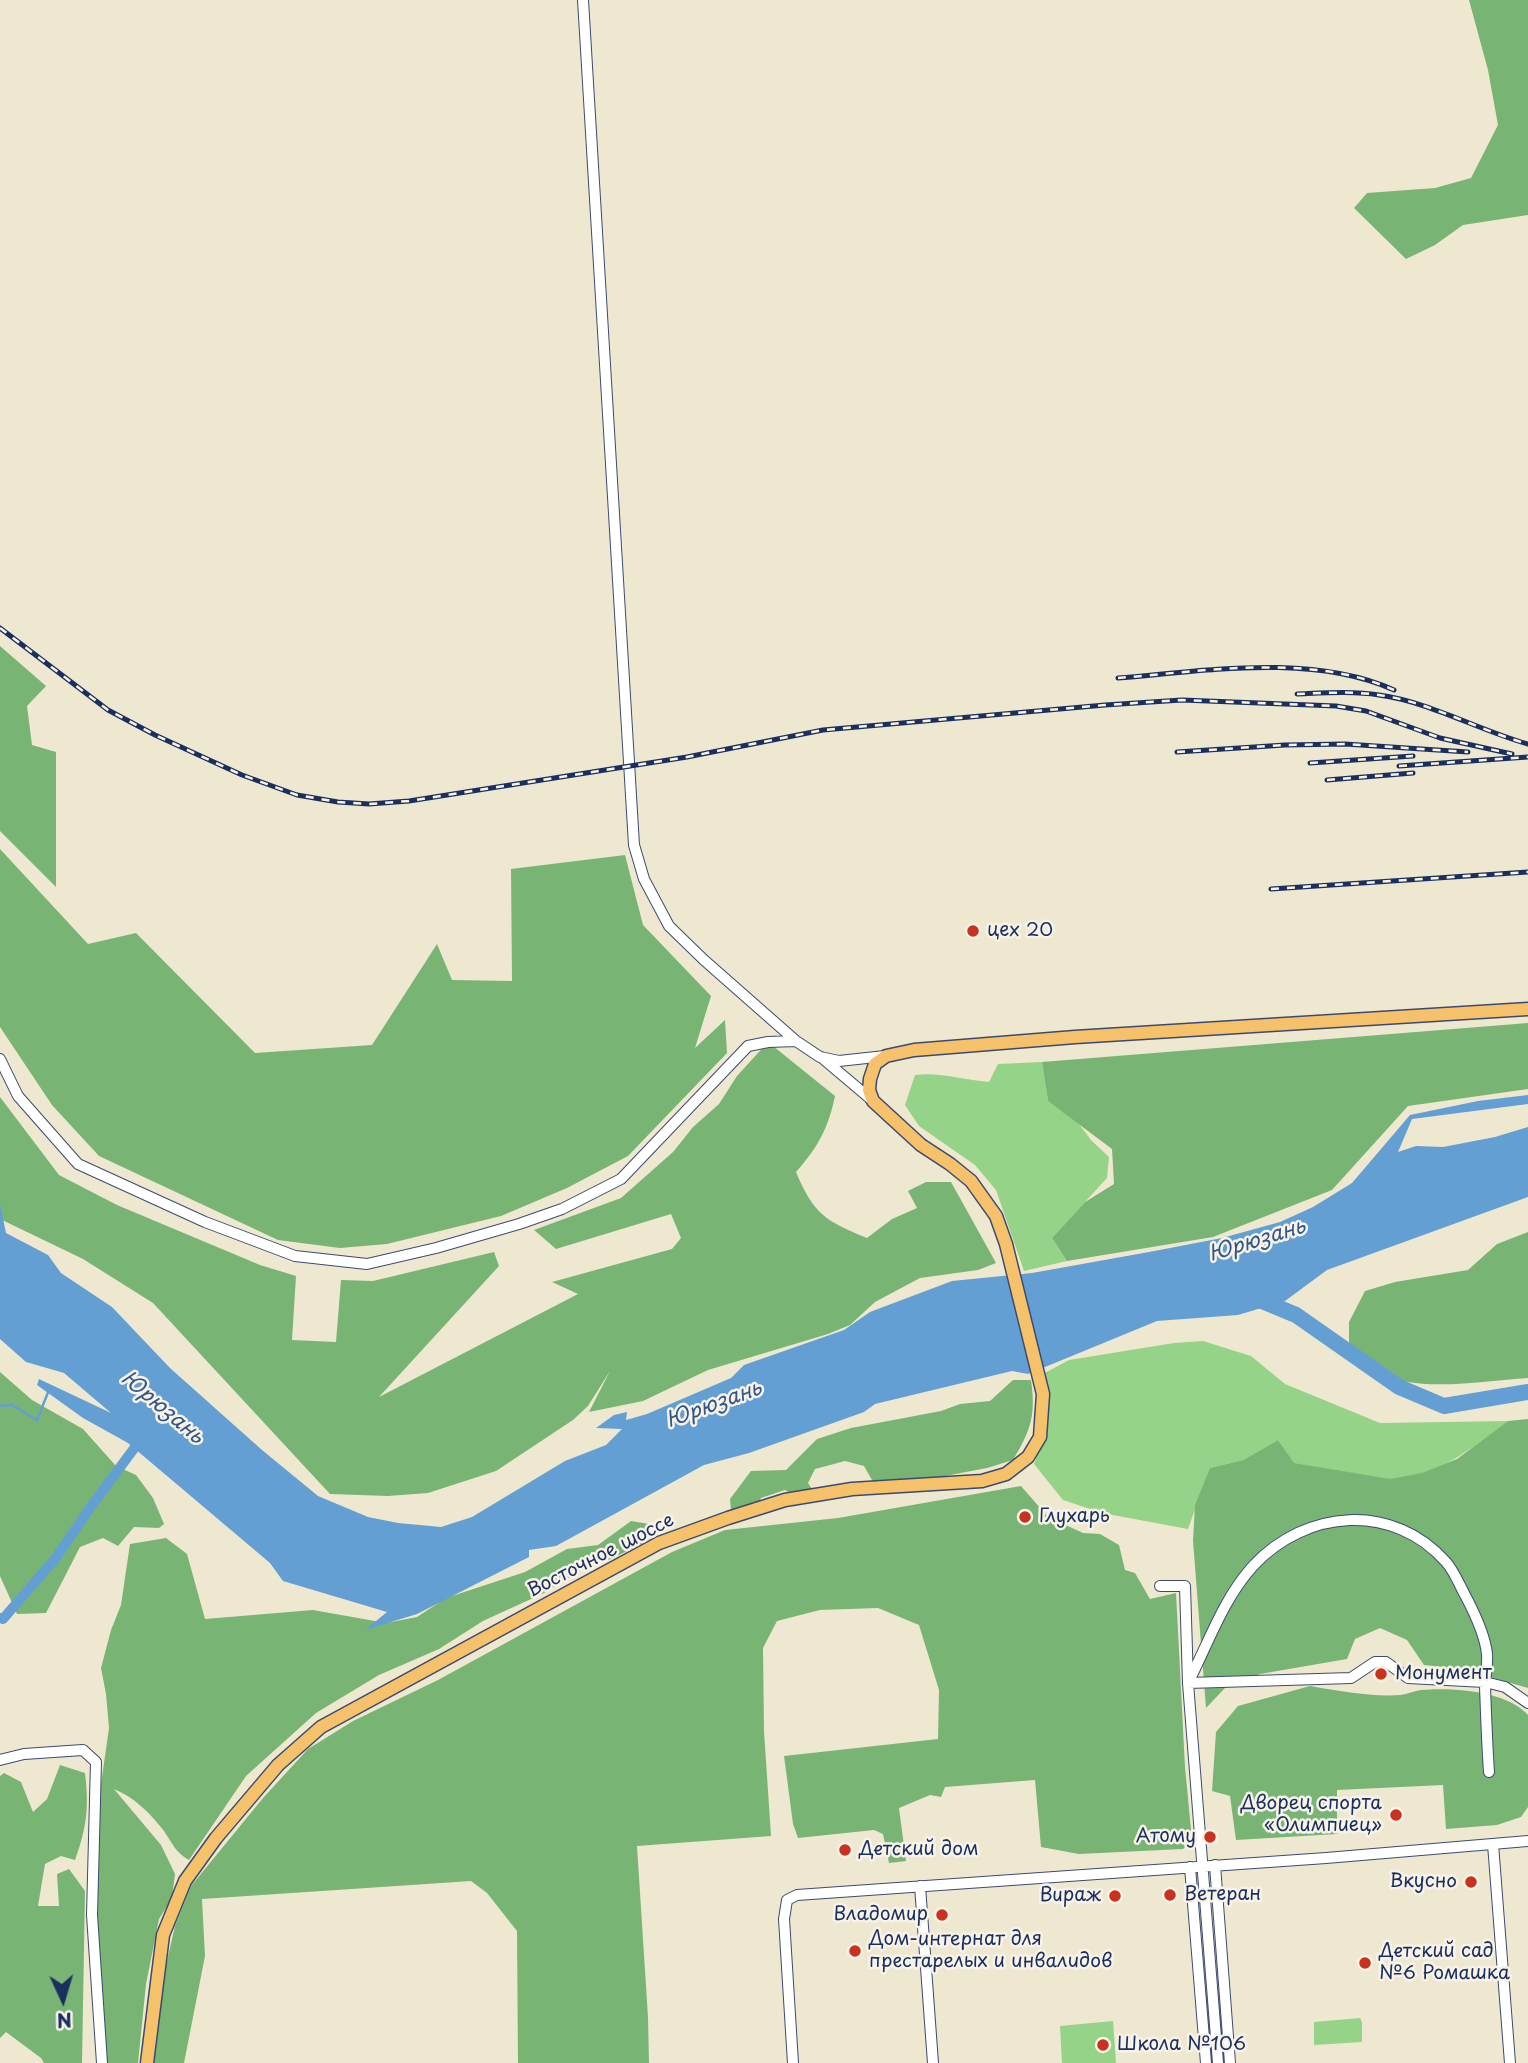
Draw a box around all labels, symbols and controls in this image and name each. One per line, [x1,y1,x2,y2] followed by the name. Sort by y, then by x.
[987,920,1053,942] place label: цех 20
[965,923,981,939] marker: цех 20
[1206,1214,1308,1268] water label: Юрюзань
[116,1366,208,1450] water label: Юрюзань
[663,1376,765,1434] water label: Юрюзань
[1039,1506,1110,1528] place label: Глухарь
[524,1509,678,1603] street label: Восточное шоссе
[1017,1509,1033,1525] marker: Глухарь
[1395,1663,1492,1685] place label: Монумент
[1373,1666,1389,1682] marker: Монумент
[1241,1793,1382,1837] place label: Дворец спорта «Олимпиец»
[1388,1807,1404,1823] marker: Дворец спорта «Олимпиец»
[1136,1826,1196,1848] place label: Атому
[1202,1829,1218,1845] marker: Атому
[859,1839,979,1861] place label: Детский дом
[837,1842,853,1858] marker: Детский дом
[1389,1871,1457,1893] place label: Вкусно
[1463,1874,1479,1890] marker: Вкусно
[1184,1884,1261,1906] place label: Ветеран
[1039,1885,1101,1907] place label: Вираж
[1162,1887,1178,1903] marker: Ветеран
[1107,1888,1123,1904] marker: Вираж
[834,1904,928,1926] place label: Владомир
[934,1907,950,1923] marker: Владомир
[869,1929,1112,1973] place label: Дом-интернат для престарелых и инвалидов
[1379,1941,1510,1985] place label: Детский сад №6 Ромашка
[847,1943,863,1959] marker: Дом-интернат для престарелых и инвалидов
[1357,1955,1373,1971] marker: Детский сад №6 Ромашка
[28,1965,98,2035] north arrow
[56,2006,73,2035] text: N
[1117,2034,1246,2056] place label: Школа №106
[1095,2037,1111,2053] marker: Школа №106

